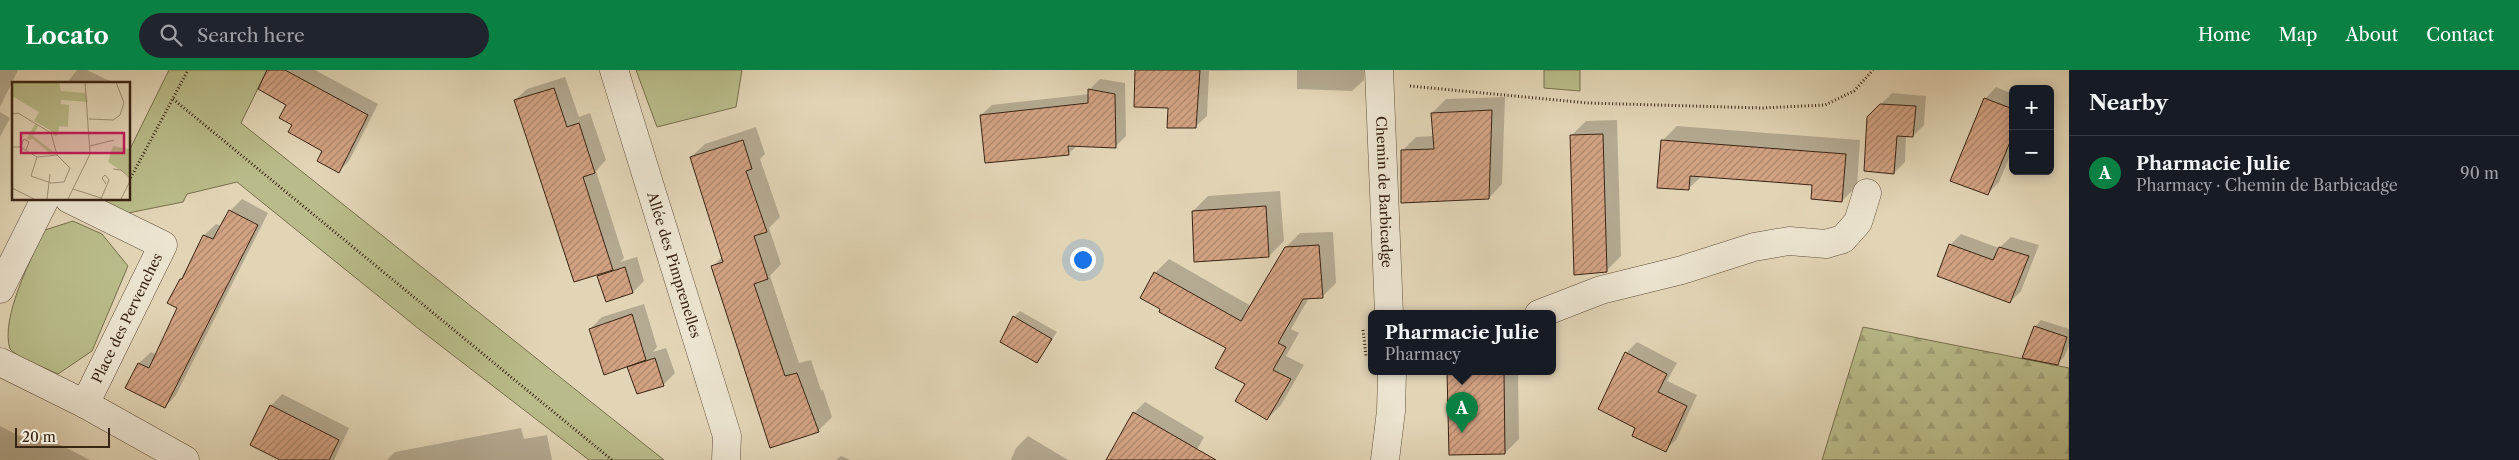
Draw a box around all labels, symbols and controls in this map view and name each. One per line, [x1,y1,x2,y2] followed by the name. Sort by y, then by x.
[139,13,489,58] search box
[25,21,109,50] text: Locato
[157,21,185,49] icon: search
[197,24,305,47] text: Search here
[2198,24,2251,46] text: Home
[2279,24,2317,46] text: Map
[2345,24,2398,46] text: About
[2426,24,2494,46] text: Contact
[12,82,130,200] inset map
[2009,85,2054,175] map controls
[2009,85,2054,130] button: +
[2089,90,2168,115] text: Nearby
[1372,116,1396,268] street label: Chemin de Barbicadge
[2009,130,2054,175] button: −
[2136,152,2290,175] text: Pharmacie Julie
[2099,163,2111,183] text: A
[2460,163,2499,183] text: 90 m
[2136,175,2398,195] text: Pharmacy · Chemin de Barbicadge
[643,189,705,340] street label: Allée des Pimprenelles
[1070,247,1096,273] your location
[88,250,166,386] street label: Place des Pervenches
[1368,310,1556,375] popup
[1385,321,1539,344] text: Pharmacie Julie
[1385,344,1461,364] text: Pharmacy
[1446,392,1478,433] pin: A
[15,425,110,448] scale bar
[22,428,56,446] text: 20 m

